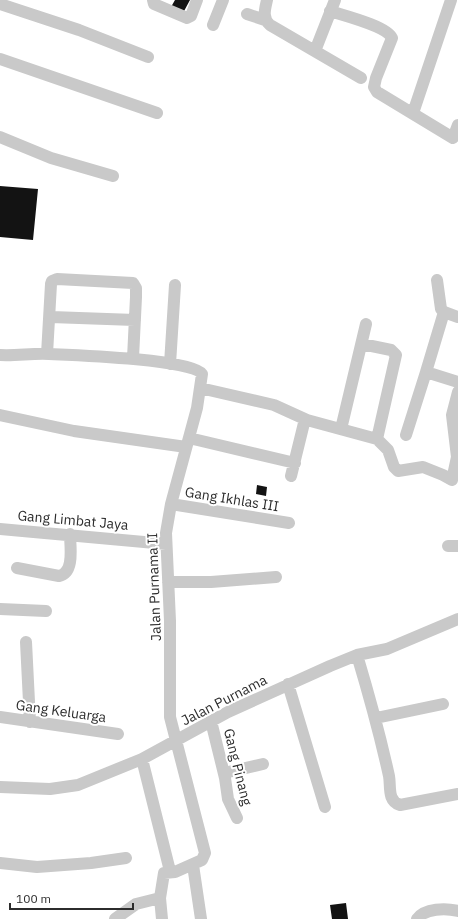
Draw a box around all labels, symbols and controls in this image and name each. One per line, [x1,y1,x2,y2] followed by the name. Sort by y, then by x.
[184,483,280,515] street label: Gang Ikhlas III
[17,506,130,534] street label: Gang Limbat Jaya
[143,533,165,641] street label: Jalan Purnama II
[178,670,270,729] street label: Jalan Purnama
[15,696,108,726] street label: Gang Keluarga
[220,727,256,808] street label: Gang Pinang
[10,885,133,911] scale bar
[16,891,51,906] text: 100 m

